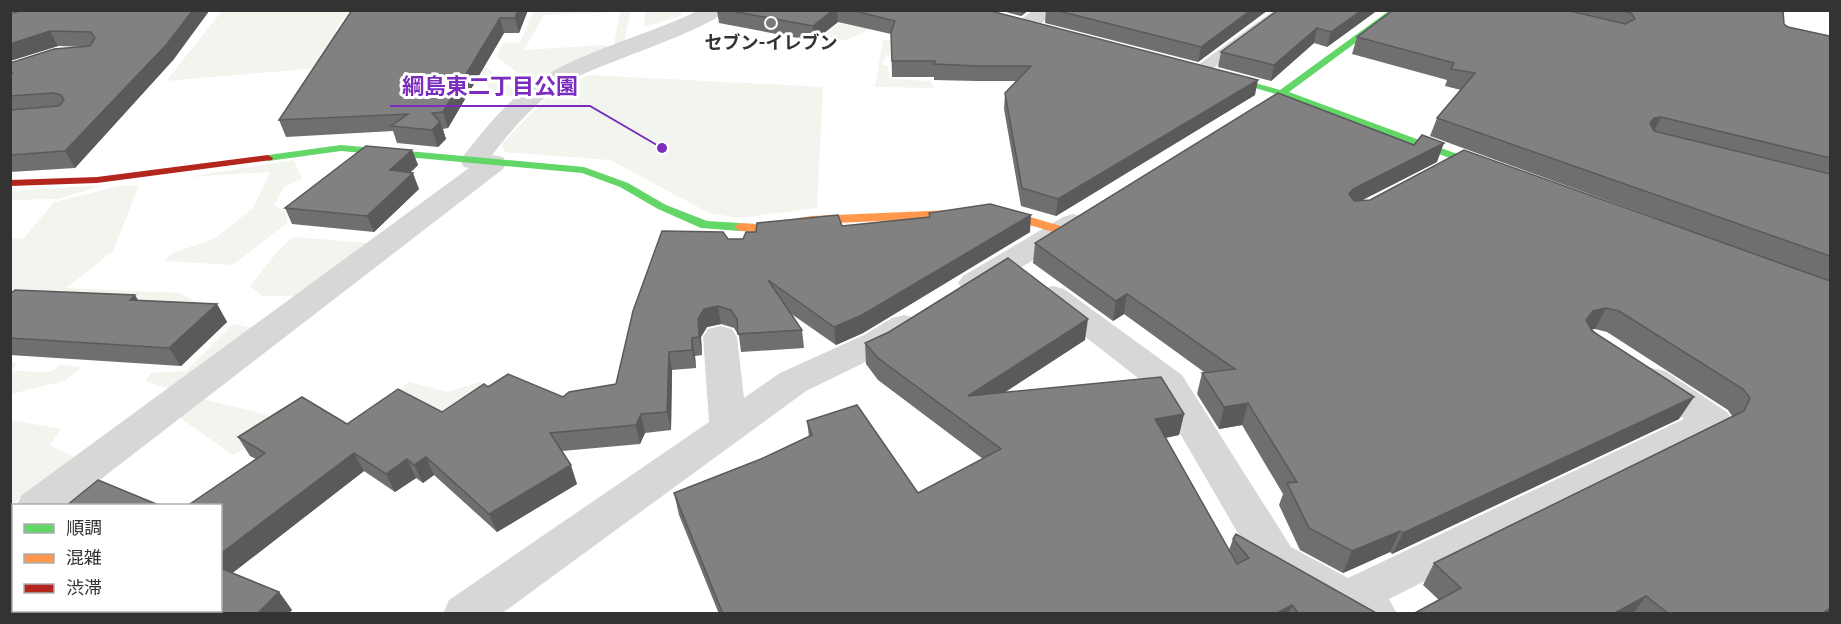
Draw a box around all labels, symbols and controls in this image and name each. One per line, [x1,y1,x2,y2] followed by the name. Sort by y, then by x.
[764,16,778,30] marker: セブン-イレブン
[704,32,838,53] place label: セブン-イレブン
[390,66,590,106] callout: 綱島東二丁目公園
[402,74,578,99] text: 綱島東二丁目公園
[12,504,222,612] legend
[66,517,102,538] text: 順調
[66,547,102,568] text: 混雑
[66,577,102,598] text: 渋滞

